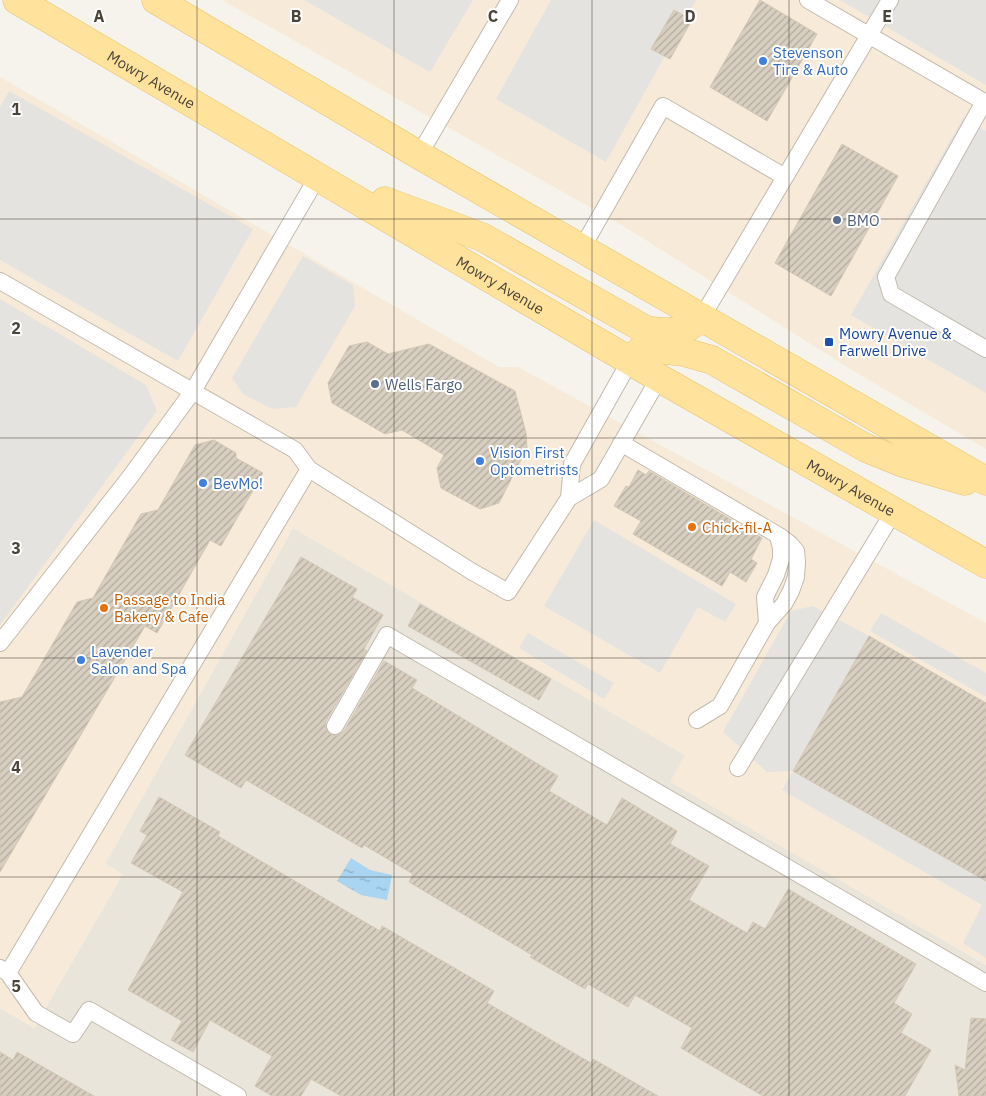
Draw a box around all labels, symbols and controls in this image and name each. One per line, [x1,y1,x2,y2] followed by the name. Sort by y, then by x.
[94,6,105,26] text: A
[291,6,302,26] text: B
[488,6,498,26] text: C
[684,6,696,26] text: D
[882,6,892,26] text: E
[773,43,848,79] place label: Stevenson Tire & Auto
[104,46,199,112] street label: Mowry Avenue
[757,55,769,67] marker: Stevenson Tire & Auto
[11,99,21,119] text: 1
[847,211,880,230] place label: BMO
[831,214,843,226] marker: BMO
[453,251,548,318] street label: Mowry Avenue
[11,318,21,338] text: 2
[839,324,952,360] place label: Mowry Avenue & Farwell Drive
[823,336,835,348] marker: Mowry Avenue & Farwell Drive
[385,375,463,394] place label: Wells Fargo
[369,378,381,390] marker: Wells Fargo
[490,443,578,479] place label: Vision First Optometrists
[474,455,486,467] marker: Vision First Optometrists
[803,455,899,520] street label: Mowry Avenue
[213,474,263,493] place label: BevMo!
[197,477,209,489] marker: BevMo!
[702,518,772,537] place label: Chick-fil-A
[686,521,698,533] marker: Chick-fil-A
[11,538,21,558] text: 3
[114,590,225,626] place label: Passage to India Bakery & Cafe
[98,602,110,614] marker: Passage to India Bakery & Cafe
[91,642,186,678] place label: Lavender Salon and Spa
[75,654,87,666] marker: Lavender Salon and Spa
[11,757,21,777] text: 4
[11,976,21,996] text: 5

